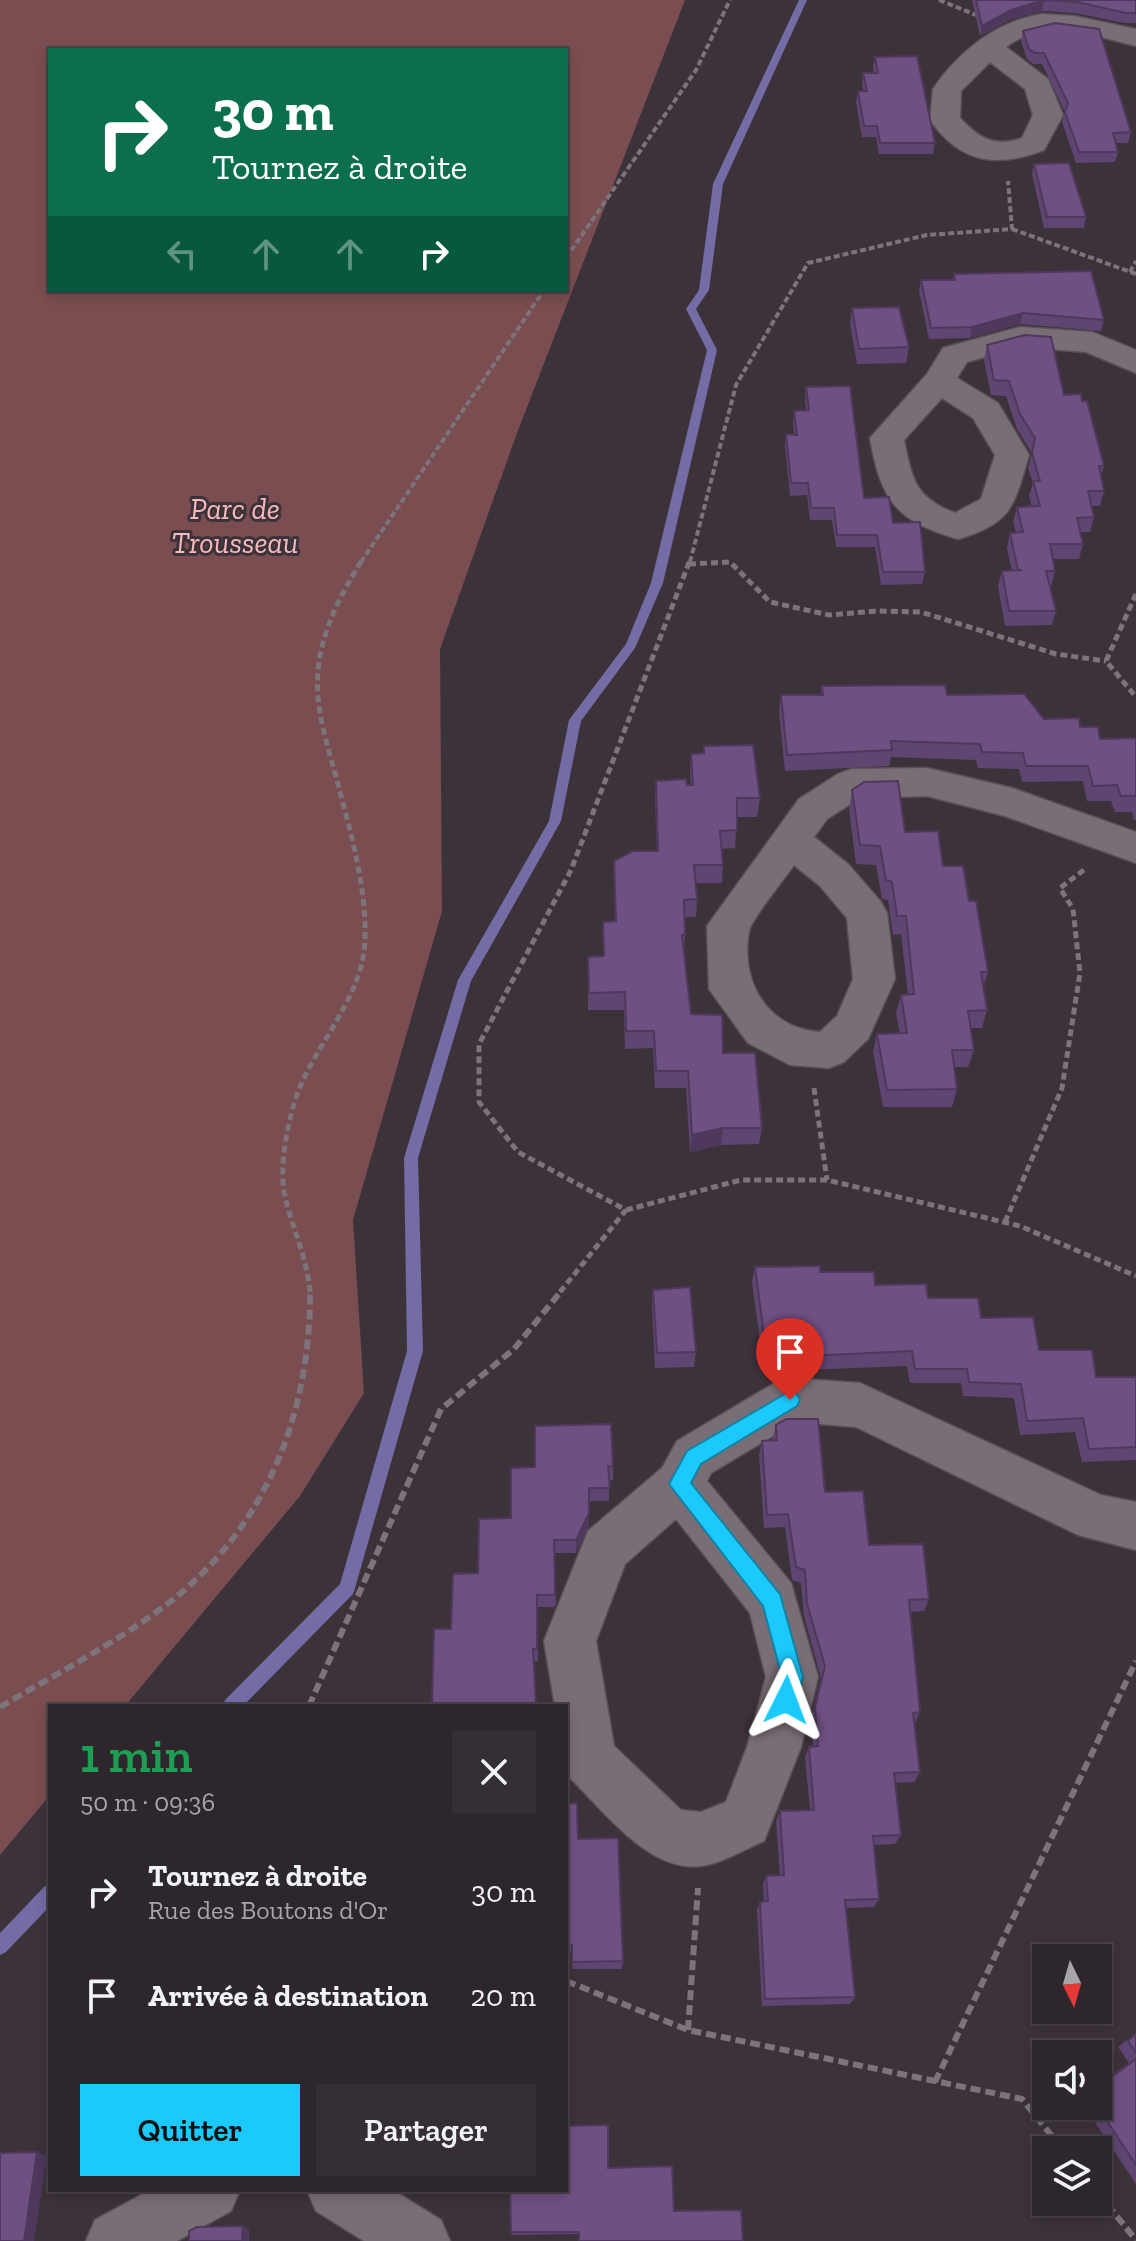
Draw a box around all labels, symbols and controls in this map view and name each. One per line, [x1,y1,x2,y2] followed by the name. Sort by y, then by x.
[212,77,334,144] text: 30 m
[80,80,184,184] icon: right
[212,145,468,188] text: Tournez à droite
[160,232,204,276] icon: left
[244,232,288,276] icon: ahead
[328,232,372,276] icon: ahead
[412,232,456,276] icon: right
[172,491,298,561] park label: Parc de Trousseau
[756,1318,824,1400] pin
[768,1330,812,1374] icon: arrive
[744,1658,828,1742] position arrow
[80,1727,193,1784] text: 1 min
[452,1730,536,1814] button: close
[80,1786,215,1818] text: 50 m · 09:36
[148,1858,367,1894] text: Tournez à droite
[80,1870,124,1914] icon: right
[471,1874,536,1910] text: 30 m
[148,1894,388,1926] text: Rue des Boutons d'Or
[1032,1944,1112,2024] north arrow
[1032,1944,1112,2216] map controls
[80,1974,124,2018] icon: arrive
[148,1978,428,2014] text: Arrivée à destination
[471,1978,536,2014] text: 20 m
[1032,2040,1112,2120] button: sound
[80,2084,300,2176] button: Quitter
[316,2084,536,2176] button: Partager
[1032,2136,1112,2216] button: layers

